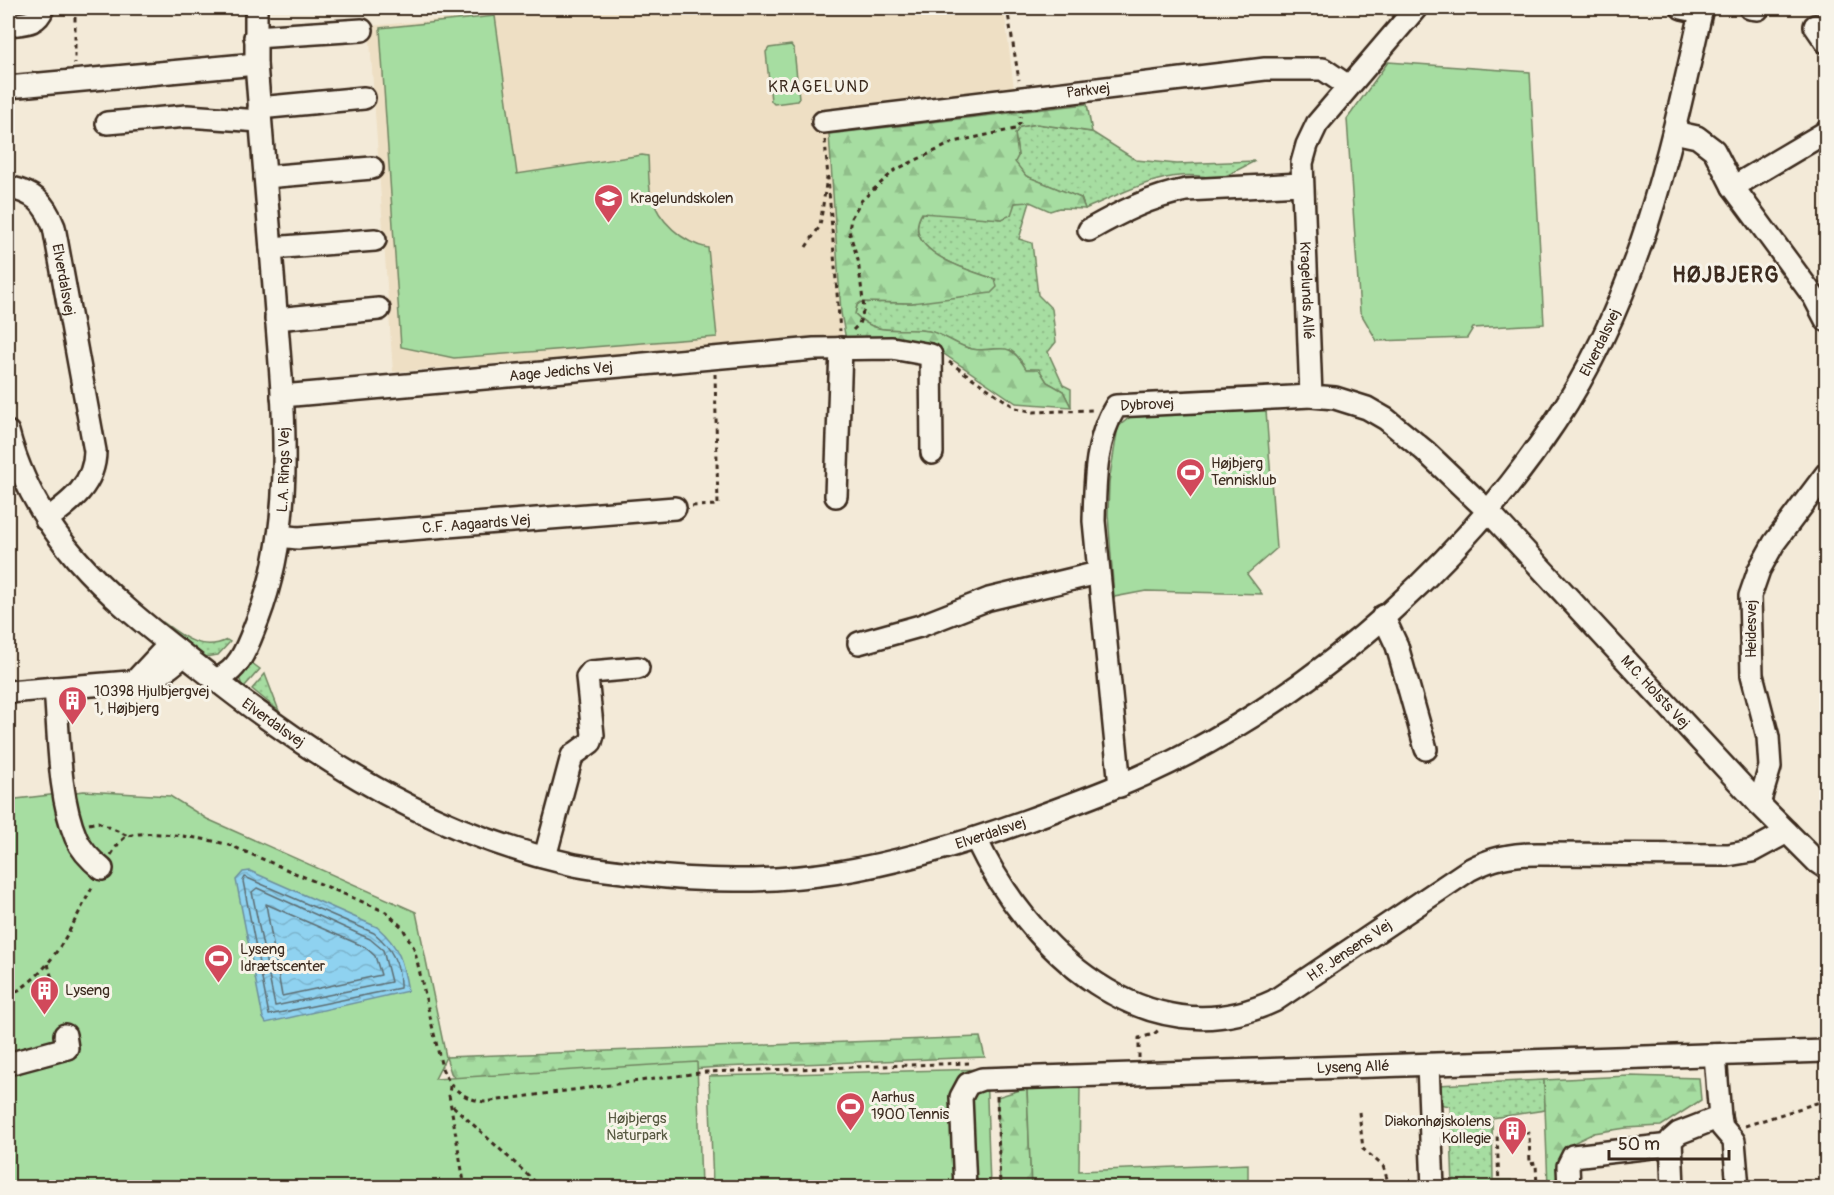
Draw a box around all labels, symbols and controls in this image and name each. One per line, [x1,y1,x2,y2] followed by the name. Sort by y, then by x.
[768,77,870,97] district label: KRAGELUND
[1065,78,1111,102] street label: Parkvej
[593,182,625,224] school or university icon: Kragelundskolen
[630,189,733,208] place label: Kragelundskolen
[1296,241,1318,340] street label: Kragelunds Allé
[48,242,80,317] street label: Elverdalsvej
[1672,262,1780,289] district label: HØJBJERG
[1575,306,1624,380] street label: Elverdalsvej
[508,357,614,385] street label: Aage Jedichs Vej
[1120,394,1175,415] street label: Dybrovej
[272,427,294,513] street label: L.A. Rings Vej
[1211,454,1277,490] place label: Højbjerg Tennisklub
[1174,456,1206,498] sports icon: Højbjerg Tennisklub
[421,510,531,538] street label: C.F. Aagaards Vej
[1742,600,1761,658] street label: Heidesvej
[1617,651,1694,733] street label: M.C. Holsts Vej
[94,682,210,718] place label: 10398 Hjulbjergvej 1, Højbjerg
[57,684,89,726] building icon: 10398 Hjulbjergvej 1, Højbjerg
[238,694,309,751] street label: Elverdalsvej
[953,812,1028,854] street label: Elverdalsvej
[1303,915,1395,986] street label: H.P. Jensens Vej
[240,940,326,976] place label: Lyseng Idrætscenter
[203,942,235,984] sports icon: Lyseng Idrætscenter
[28,974,60,1016] building icon: Lyseng
[65,981,110,1000] place label: Lyseng
[1316,1056,1390,1077] street label: Lyseng Allé
[871,1088,950,1124] place label: Aarhus 1900 Tennis
[834,1090,866,1132] sports icon: Aarhus 1900 Tennis
[606,1109,668,1145] park label: Højbjergs Naturpark
[1384,1112,1492,1148] place label: Diakonhøjskolens Kollegie
[1496,1114,1528,1156] building icon: Diakonhøjskolens Kollegie
[1609,1123,1729,1161] scale bar
[1618,1133,1660,1156] text: 50 m

